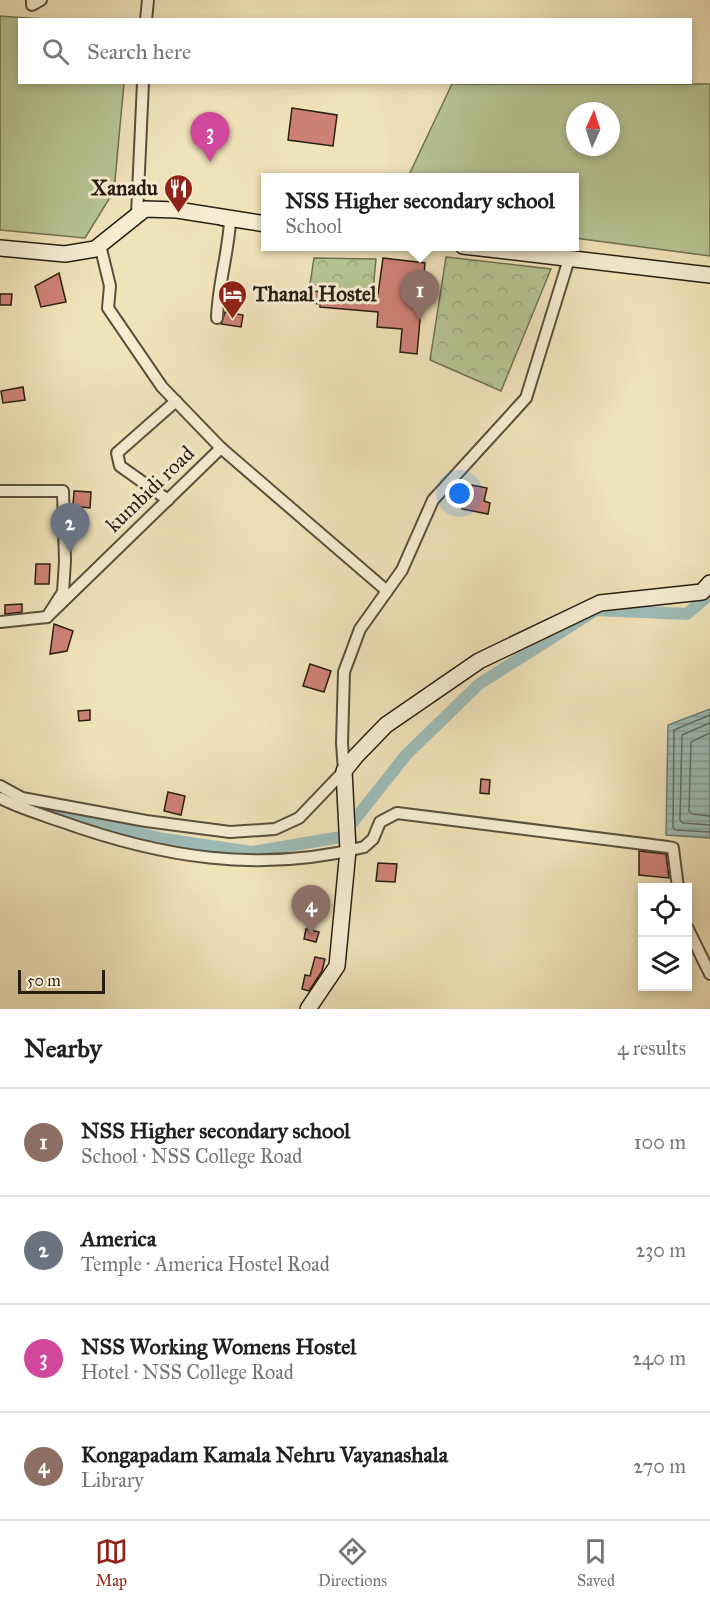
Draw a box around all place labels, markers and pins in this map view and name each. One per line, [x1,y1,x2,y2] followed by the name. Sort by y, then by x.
[190,112,230,162] pin: 3
[163,172,195,214] restaurant icon: Xanadu
[90,175,159,201] place label: Xanadu
[400,270,440,320] pin: 1
[216,278,248,320] hotel icon: Thanal Hostel
[252,281,378,307] place label: Thanal Hostel
[50,504,90,553] pin: 2
[292,886,330,935] pin: 4

